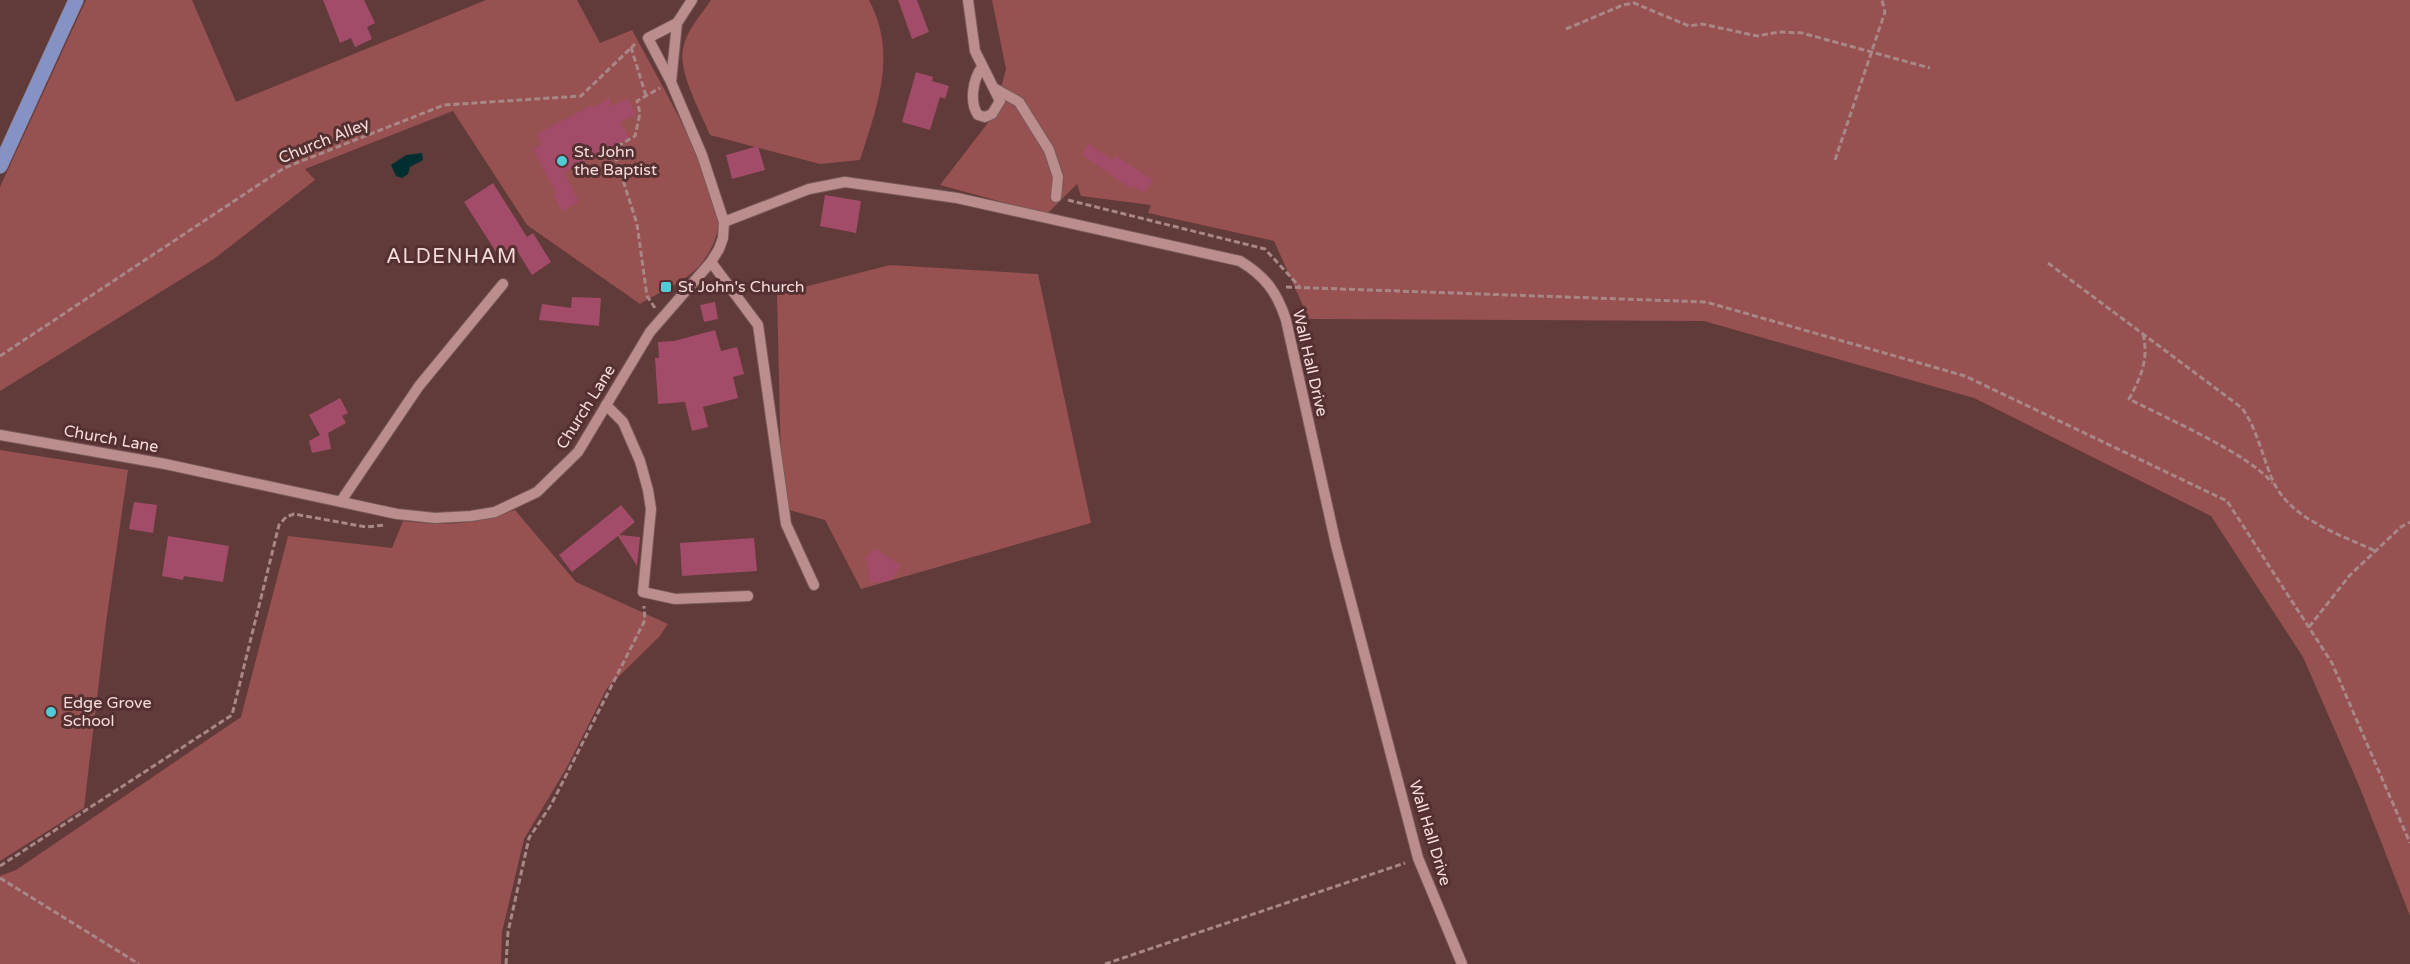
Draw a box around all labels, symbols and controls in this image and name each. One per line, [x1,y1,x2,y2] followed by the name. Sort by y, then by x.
[276,114,373,168] street label: Church Alley
[574,142,657,180] place label: St. John the Baptist
[555,154,569,168] marker: St. John the Baptist
[386,245,518,269] district label: ALDENHAM
[678,277,805,297] place label: St John's Church
[659,280,673,294] marker: St John's Church
[1288,308,1332,418] street label: Wall Hall Drive
[552,361,620,453] street label: Church Lane
[62,421,160,457] street label: Church Lane
[63,693,151,731] place label: Edge Grove School
[44,705,58,719] marker: Edge Grove School
[1404,778,1456,888] street label: Wall Hall Drive

